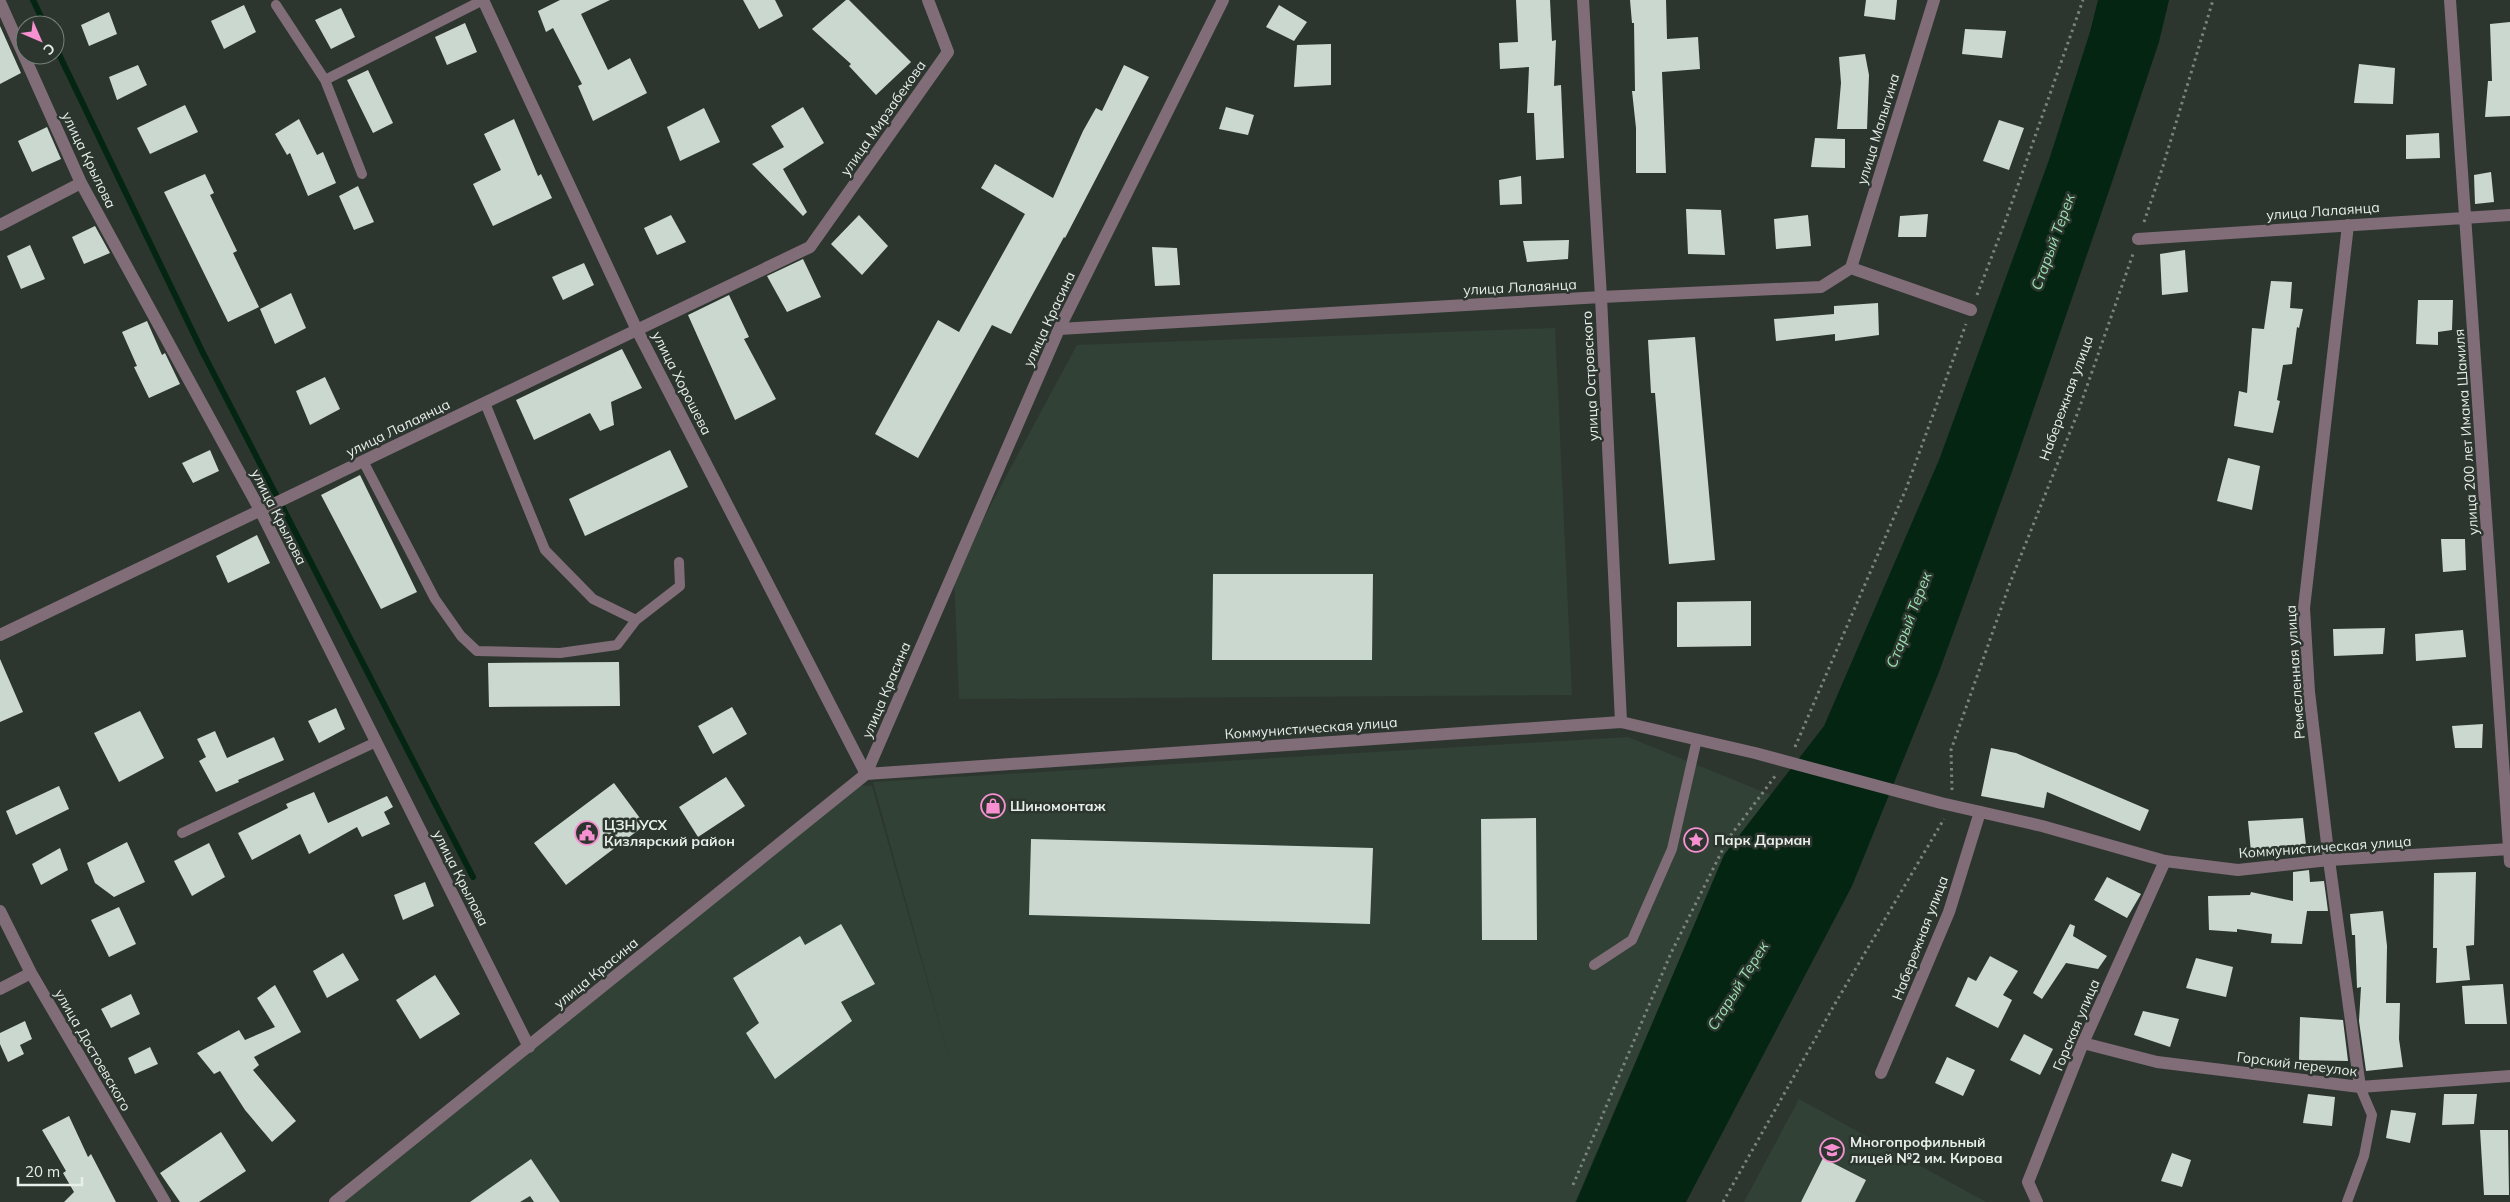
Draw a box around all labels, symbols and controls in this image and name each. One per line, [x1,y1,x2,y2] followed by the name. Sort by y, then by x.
[15,15,65,65] north arrow
[39,39,59,59] text: С
[836,57,930,179] street label: улица Мирзабекова
[1853,71,1903,187] street label: улица Малыгина
[58,109,120,211] street label: улица Крылова
[2026,190,2079,293] water label: Старый Терек
[2266,198,2380,224] street label: улица Лалаянца
[1019,269,1079,369] street label: улица Красина
[1463,275,1577,299] street label: улица Лалаянца
[1578,310,1602,442] street label: улица Островского
[648,328,716,438] street label: улица Хорошева
[2450,328,2482,536] street label: улица 200 лет Имама Шамиля
[2035,333,2097,463] street label: Набережная улица
[343,395,453,461] street label: улица Лалаянца
[247,466,311,568] street label: улица Крылова
[1882,568,1936,670] water label: Старый Терек
[2281,604,2309,740] street label: Ремесленная улица
[858,639,914,741] street label: улица Красина
[1224,713,1398,743] street label: Коммунистическая улица
[980,793,1006,819] shop icon: Шиномонтаж
[1010,797,1106,815] place label: Шиномонтаж
[604,816,735,850] place label: ЦЗН УСХ Кизлярский район
[574,820,600,846] public building icon: ЦЗН УСХ Кизлярский район
[429,827,493,929] street label: улица Крылова
[1683,827,1709,853] place icon: Парк Дарман
[1714,831,1811,849] place label: Парк Дарман
[2238,832,2412,862] street label: Коммунистическая улица
[1888,873,1952,1003] street label: Набережная улица
[550,934,642,1012] street label: улица Красина
[1703,937,1773,1034] water label: Старый Терек
[2049,976,2103,1074] street label: Горская улица
[51,986,135,1114] street label: улица Достоевского
[2236,1048,2359,1080] street label: Горский переулок
[1850,1133,2003,1167] place label: Многопрофильный лицей №2 им. Кирова
[1819,1137,1845,1163] school or university icon: Многопрофильный лицей №2 им. Кирова
[18,1154,81,1186] scale bar
[25,1162,60,1181] text: 20 m

